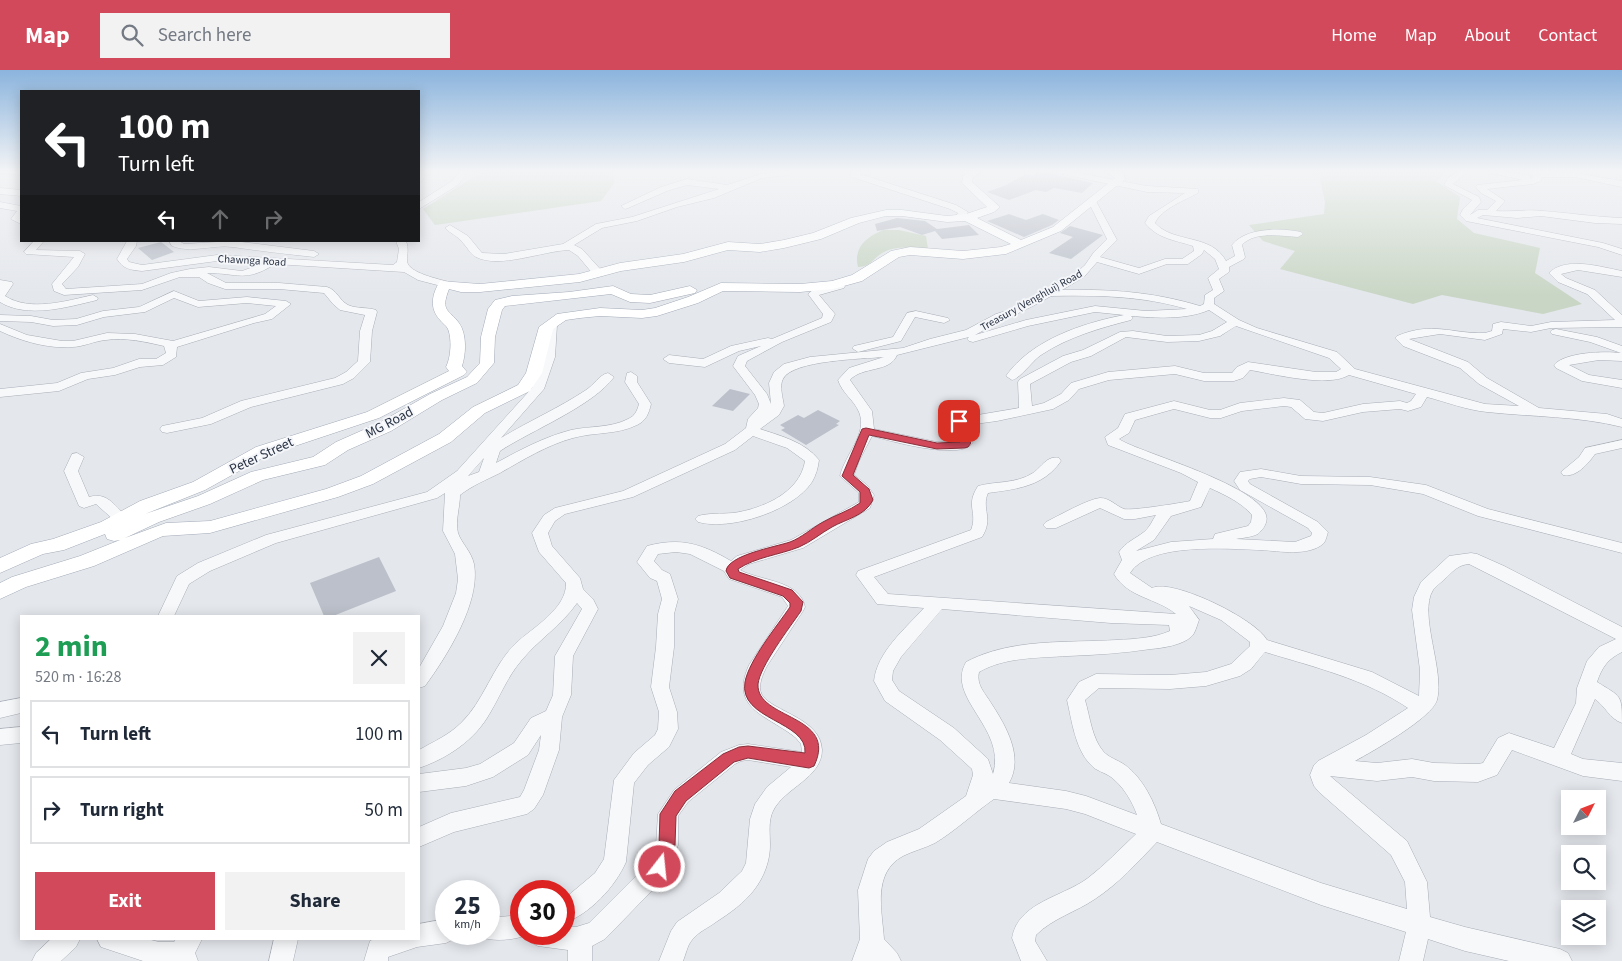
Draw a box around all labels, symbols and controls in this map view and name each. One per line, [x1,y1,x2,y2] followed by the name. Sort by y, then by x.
[100,13,450,58] search box
[25,18,70,53] text: Map
[118,21,146,49] icon: search
[158,22,251,49] text: Search here
[1331,23,1377,48] text: Home
[1405,23,1437,48] text: Map
[1465,23,1510,48] text: About
[1538,23,1597,48] text: Contact
[118,102,210,152] text: 100 m
[35,110,100,175] icon: left
[118,148,194,180] text: Turn left
[153,205,181,233] icon: left
[206,205,234,233] icon: ahead
[259,205,287,233] icon: right
[217,251,287,270] street label: Chawnga Road
[978,266,1085,335] street label: Treasury (Venghlui) Road
[938,400,980,442] pin
[362,402,417,444] street label: MG Road
[945,407,973,435] icon: arrive
[226,432,297,479] street label: Peter Street
[35,625,108,668] text: 2 min
[353,632,405,684] button: close
[35,666,122,688] text: 520 m · 16:28
[37,720,65,748] icon: left
[80,721,151,748] text: Turn left
[355,721,403,748] text: 100 m
[1561,790,1606,835] north arrow
[1561,790,1606,945] map controls
[37,796,65,824] icon: right
[80,797,164,824] text: Turn right
[365,797,403,824] text: 50 m
[633,840,685,892] position arrow
[1561,845,1606,890] button: search
[35,872,215,930] button: Exit
[225,872,405,930] button: Share
[510,880,575,945] speed limit sign: 30
[454,888,481,924] text: 25
[1561,900,1606,945] button: layers
[454,916,481,933] text: km/h

